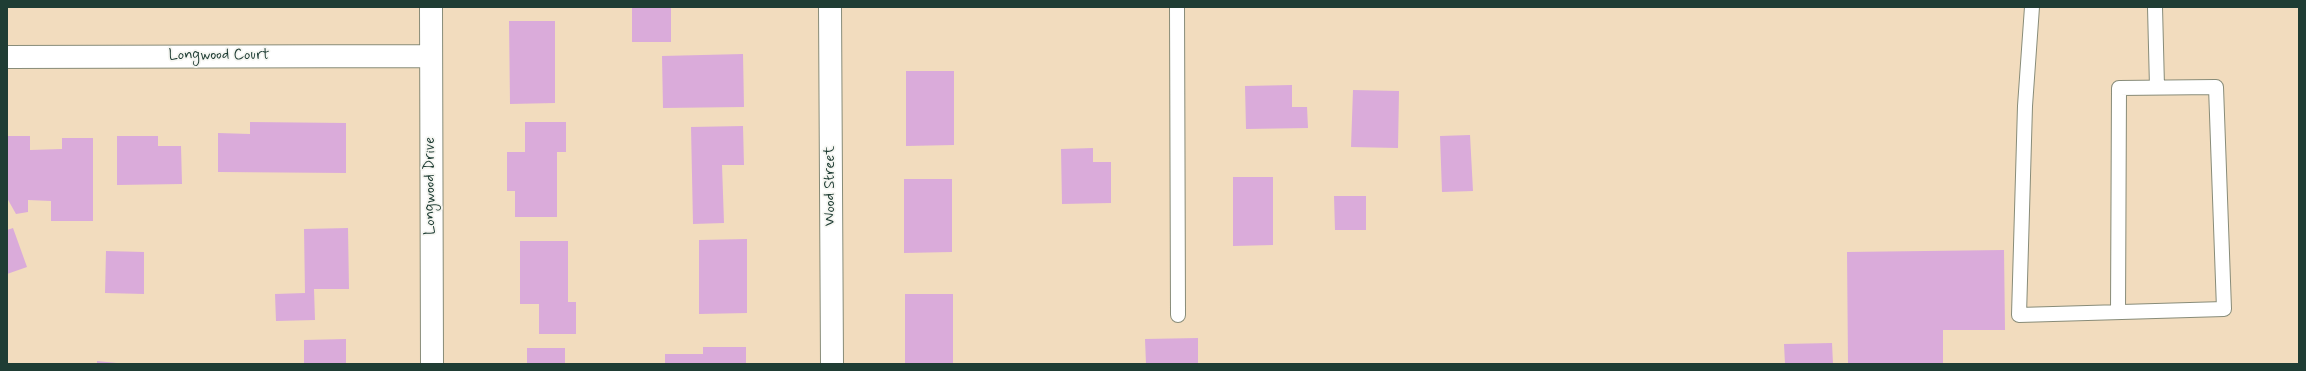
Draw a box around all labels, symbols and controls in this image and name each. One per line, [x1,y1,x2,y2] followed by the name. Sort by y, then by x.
[169,47,269,65] street label: Longwood Court
[422,137,440,235] street label: Longwood Drive
[822,146,840,226] street label: Wood Street

